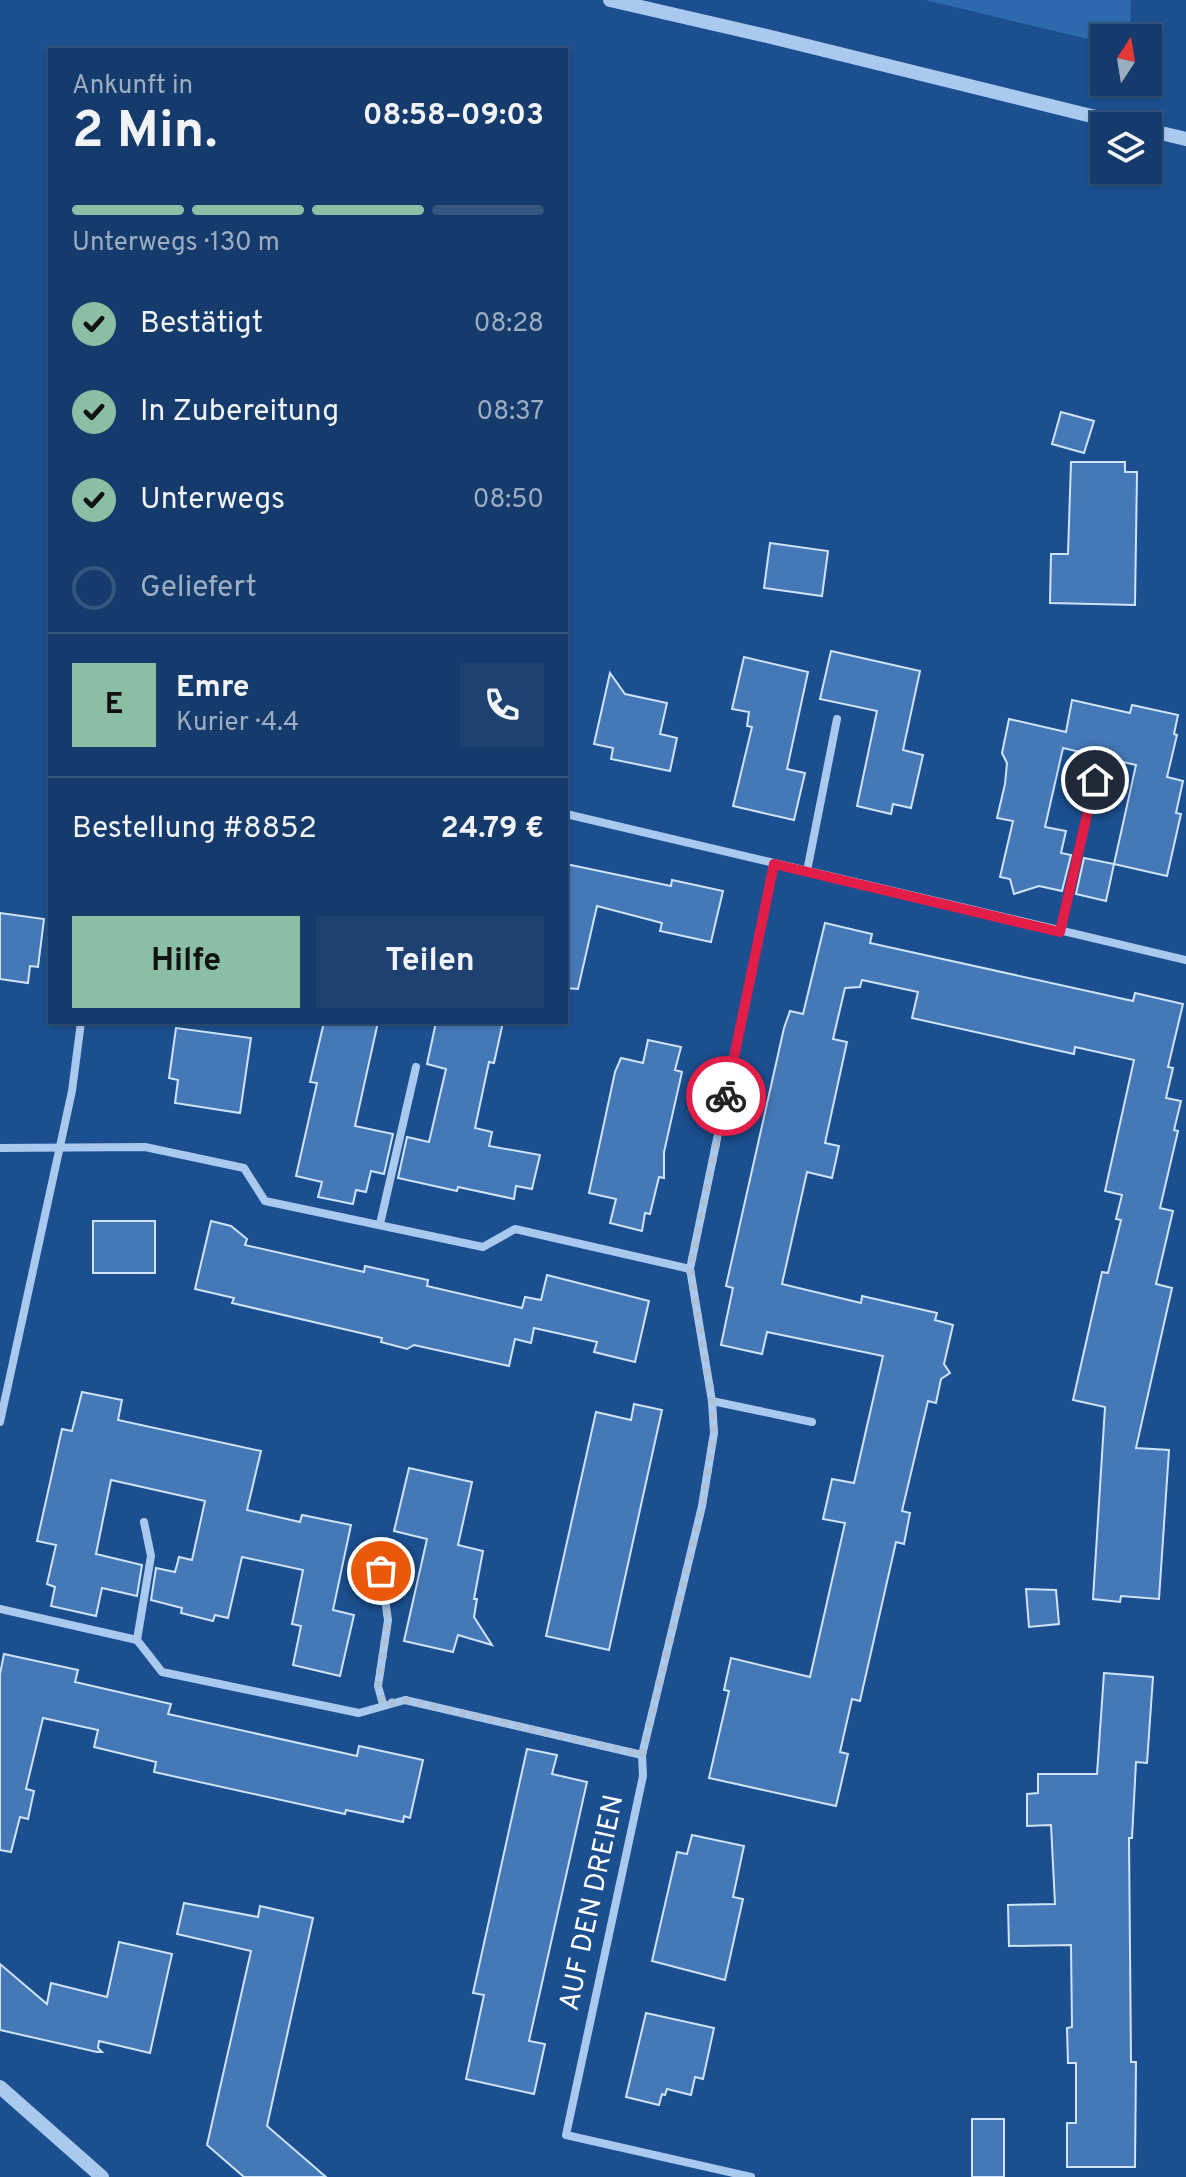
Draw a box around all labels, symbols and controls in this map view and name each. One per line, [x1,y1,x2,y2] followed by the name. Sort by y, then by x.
[1090,24,1162,96] north arrow
[1090,24,1162,184] map controls
[72,70,193,103] text: Ankunft in
[363,98,544,135] text: 08:58–09:03
[72,100,217,166] text: 2 Min.
[1090,112,1162,184] button: layers
[72,227,280,260] text: Unterwegs · 130 m
[72,302,116,346] icon: check
[140,306,263,343] text: Bestätigt
[474,308,544,341] text: 08:28
[72,390,116,434] icon: check
[140,394,339,431] text: In Zubereitung
[477,396,544,429] text: 08:37
[72,478,116,522] icon: check
[140,482,285,519] text: Unterwegs
[473,484,544,517] text: 08:50
[140,570,257,607] text: Geliefert
[460,663,544,747] button: phone
[176,670,249,707] text: Emre
[105,687,123,724] text: E
[176,707,299,740] text: Kurier · 4.4
[1061,746,1129,814] pin
[1073,758,1117,802] icon: home
[72,811,317,848] text: Bestellung #8852
[441,811,544,848] text: 24.79 €
[72,916,300,1008] button: Hilfe
[316,916,544,1008] button: Teilen
[686,1056,766,1136] courier
[704,1074,748,1118] icon: bike
[347,1537,415,1605] pin
[359,1549,403,1593] icon: bag
[553,1792,633,2014] street label: AUF DEN DREIEN

